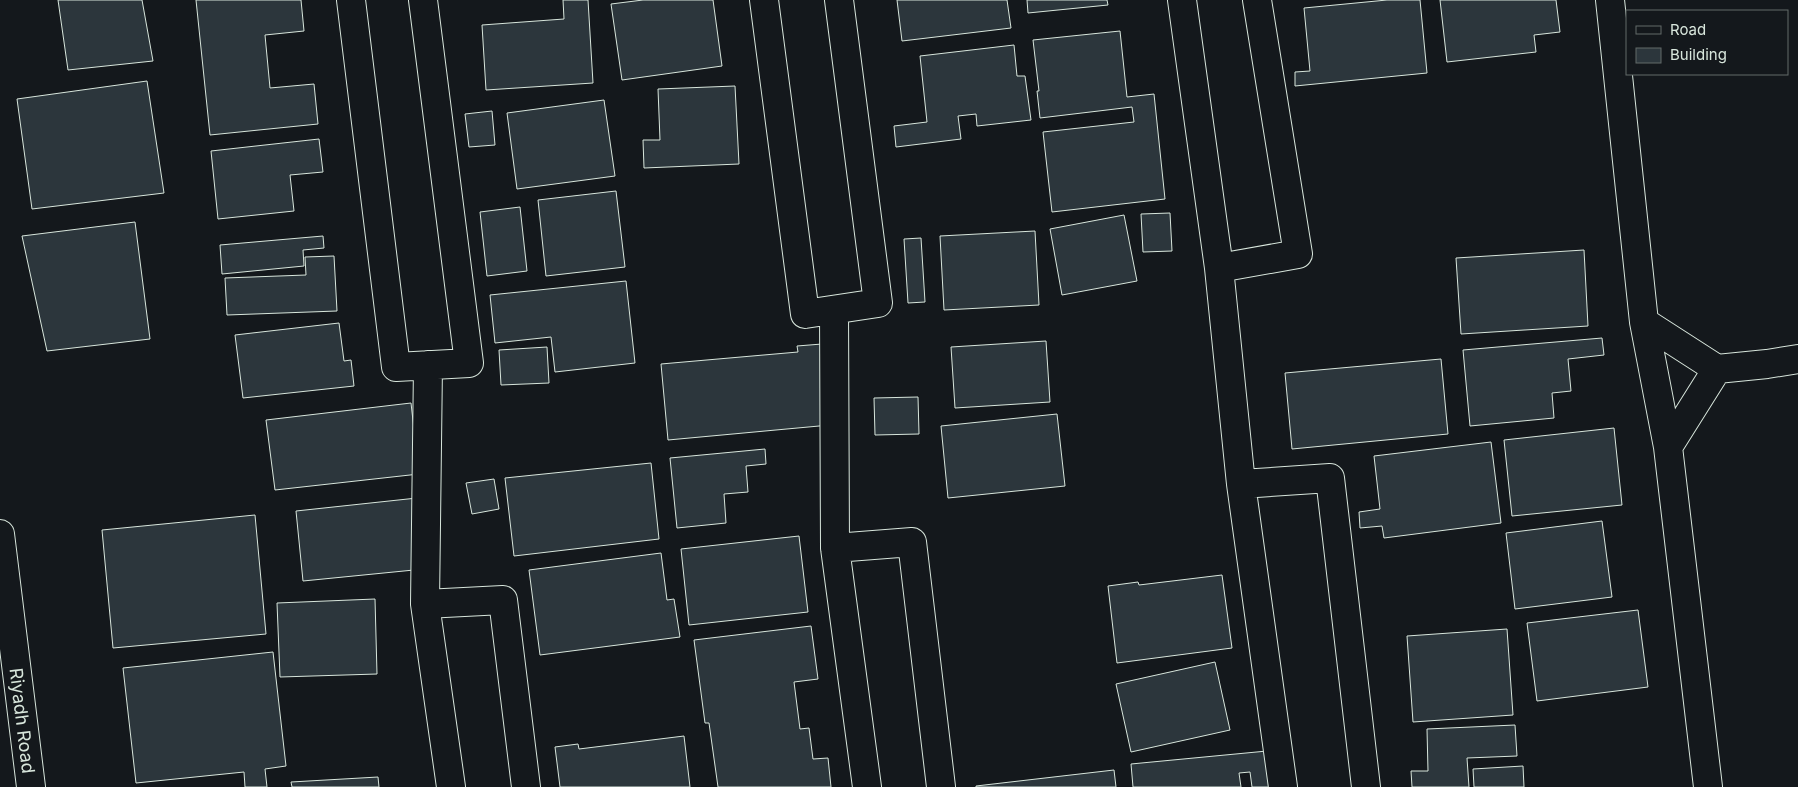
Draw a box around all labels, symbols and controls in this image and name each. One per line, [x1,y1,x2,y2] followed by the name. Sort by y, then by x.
[1626,10,1788,75] legend
[1670,20,1706,39] text: Road
[1670,45,1727,64] text: Building
[6,667,40,775] street label: Riyadh Road

